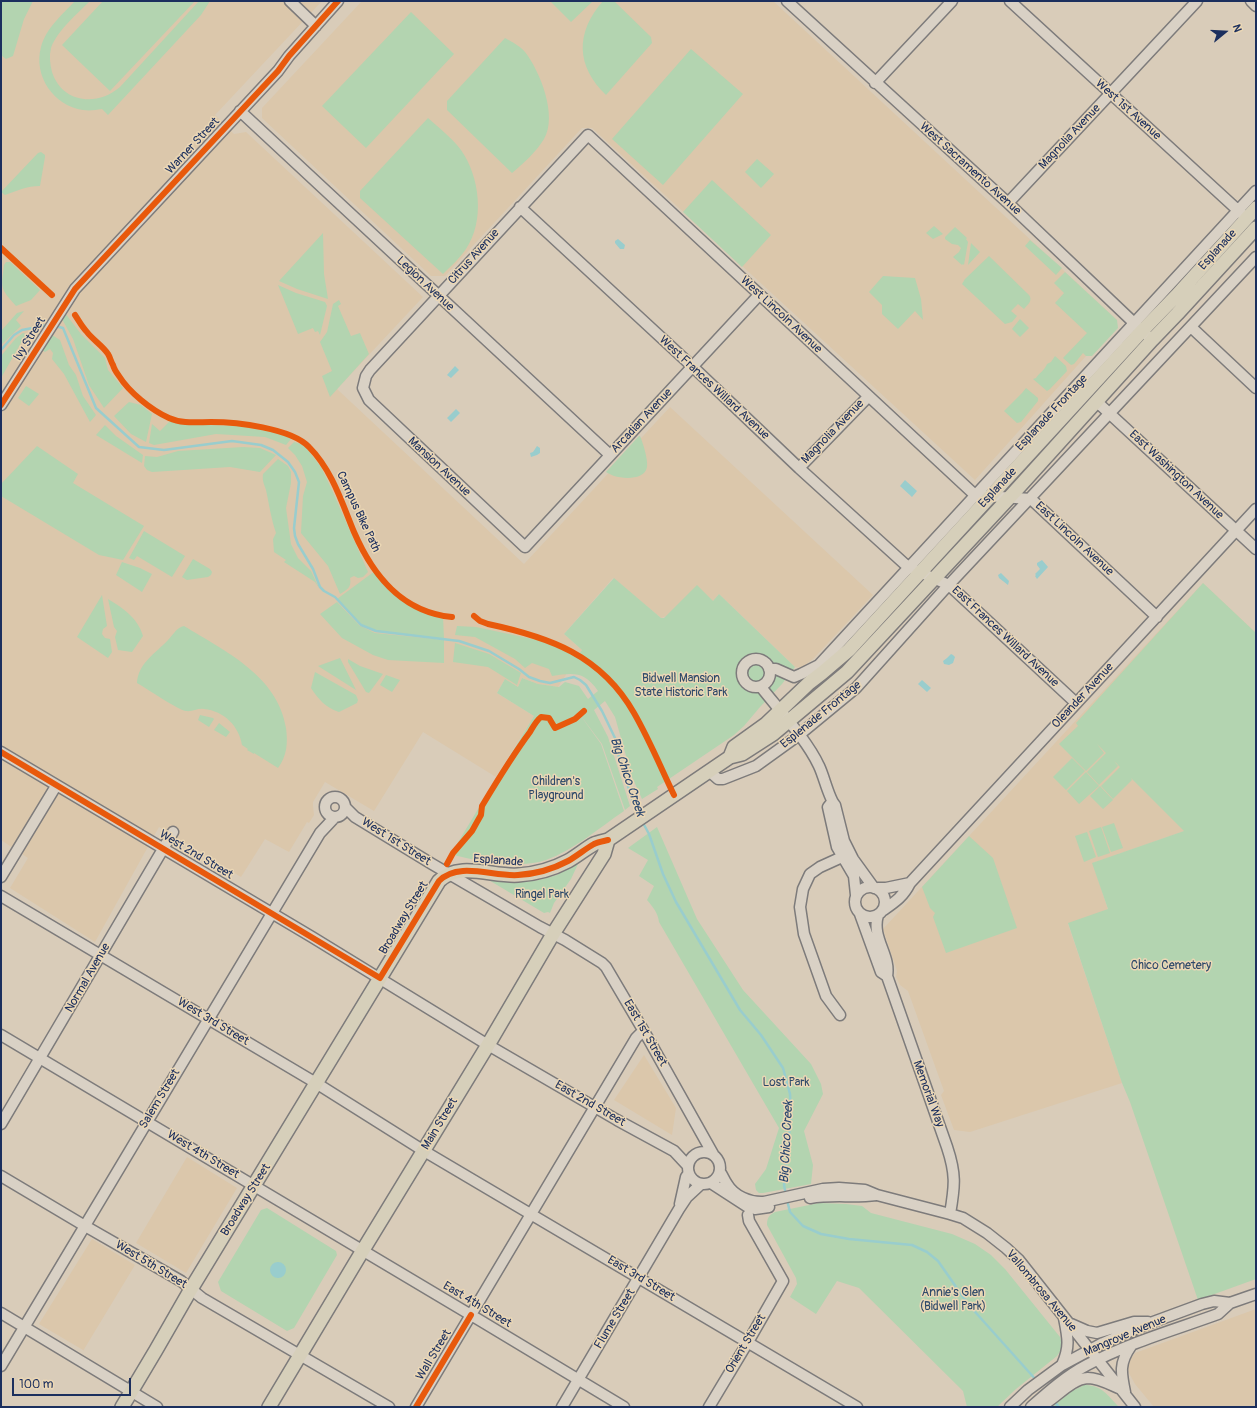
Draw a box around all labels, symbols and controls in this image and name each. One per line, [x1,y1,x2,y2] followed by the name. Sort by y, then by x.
[1205,12,1245,52] north arrow
[1230,23,1244,34] text: N
[1092,77,1164,143] street label: West 1st Avenue
[1036,101,1104,173] street label: Magnolia Avenue
[163,115,223,177] street label: Warner Street
[916,120,1024,218] street label: West Sacramento Avenue
[445,226,503,288] street label: Citrus Avenue
[1196,227,1240,273] street label: Esplanade
[393,254,457,314] street label: Legion Avenue
[737,274,825,356] street label: West Lincoln Avenue
[11,314,49,364] street label: Ivy Street
[656,333,772,443] street label: West Frances Willard Avenue
[1013,372,1091,454] street label: Esplanade Frontage
[608,386,676,456] street label: Arcadian Avenue
[799,397,867,467] street label: Magnolia Avenue
[1126,428,1226,522] street label: East Washington Avenue
[405,434,473,500] street label: Mansion Avenue
[976,465,1020,511] street label: Esplanade
[333,469,383,555] street label: Campus Bike Path
[1032,499,1116,579] street label: East Lincoln Avenue
[948,584,1062,690] street label: East Frances Willard Avenue
[1049,660,1117,732] street label: Oleander Avenue
[635,672,727,700] park label: Bidwell Mansion State Historic Park
[778,678,864,752] street label: Esplenade Frontage
[606,735,648,819] water label: Big Chico Creek
[528,775,584,803] park label: Children's Playground
[359,815,433,869] street label: West 1st Street
[157,827,235,883] street label: West 2nd Street
[473,852,523,870] street label: Esplanade
[377,879,431,957] street label: Broadway Street
[515,888,569,902] park label: Ringel Park
[62,941,114,1015] street label: Normal Avenue
[1131,959,1211,973] park label: Chico Cemetery
[175,995,251,1049] street label: West 3rd Street
[620,997,670,1069] street label: East 1st Street
[909,1059,947,1129] street label: Memorial Way
[137,1067,183,1131] street label: Salem Street
[762,1076,810,1090] park label: Lost Park
[552,1078,628,1130] street label: East 2nd Street
[419,1095,461,1153] street label: Main Street
[777,1100,797,1184] water label: Big Chico Creek
[164,1128,242,1182] street label: West 4th Street
[218,1161,274,1239] street label: Broadway Street
[113,1238,189,1292] street label: West 5th Street
[1003,1247,1079,1335] street label: Vallombrosa Avenue
[605,1253,677,1305] street label: East 3rd Street
[440,1279,514,1331] street label: East 4th Street
[591,1286,639,1352] street label: Flume Street
[920,1286,986,1314] park label: Annie's Glen (Bidwell Park)
[723,1312,769,1376] street label: Orient Street
[1082,1312,1168,1360] street label: Mangrove Avenue
[413,1327,455,1383] street label: Wall Street
[14,1370,133,1396] scale bar
[19,1377,53,1392] text: 100 m

